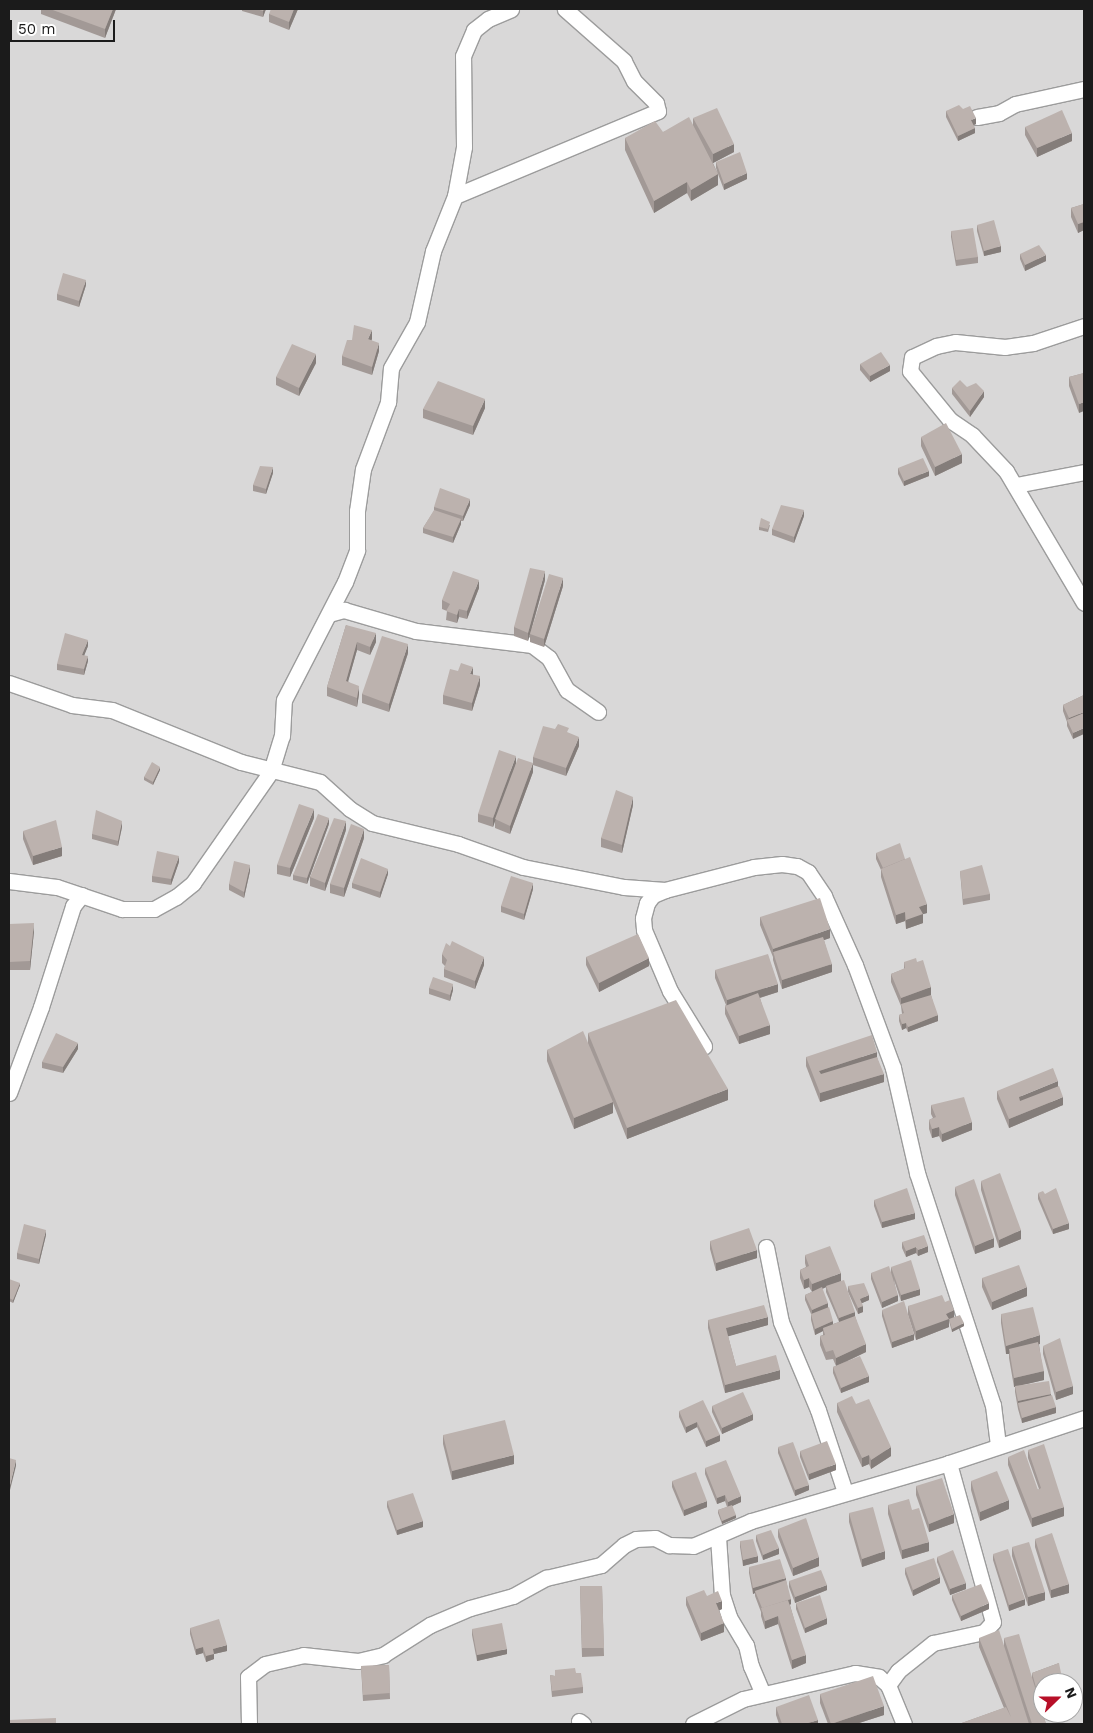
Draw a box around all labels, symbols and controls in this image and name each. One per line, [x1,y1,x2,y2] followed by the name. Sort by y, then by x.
[12,10,118,42] scale bar
[18,20,55,38] text: 50 m
[1033,1673,1083,1723] north arrow
[1062,1685,1080,1701] text: N

